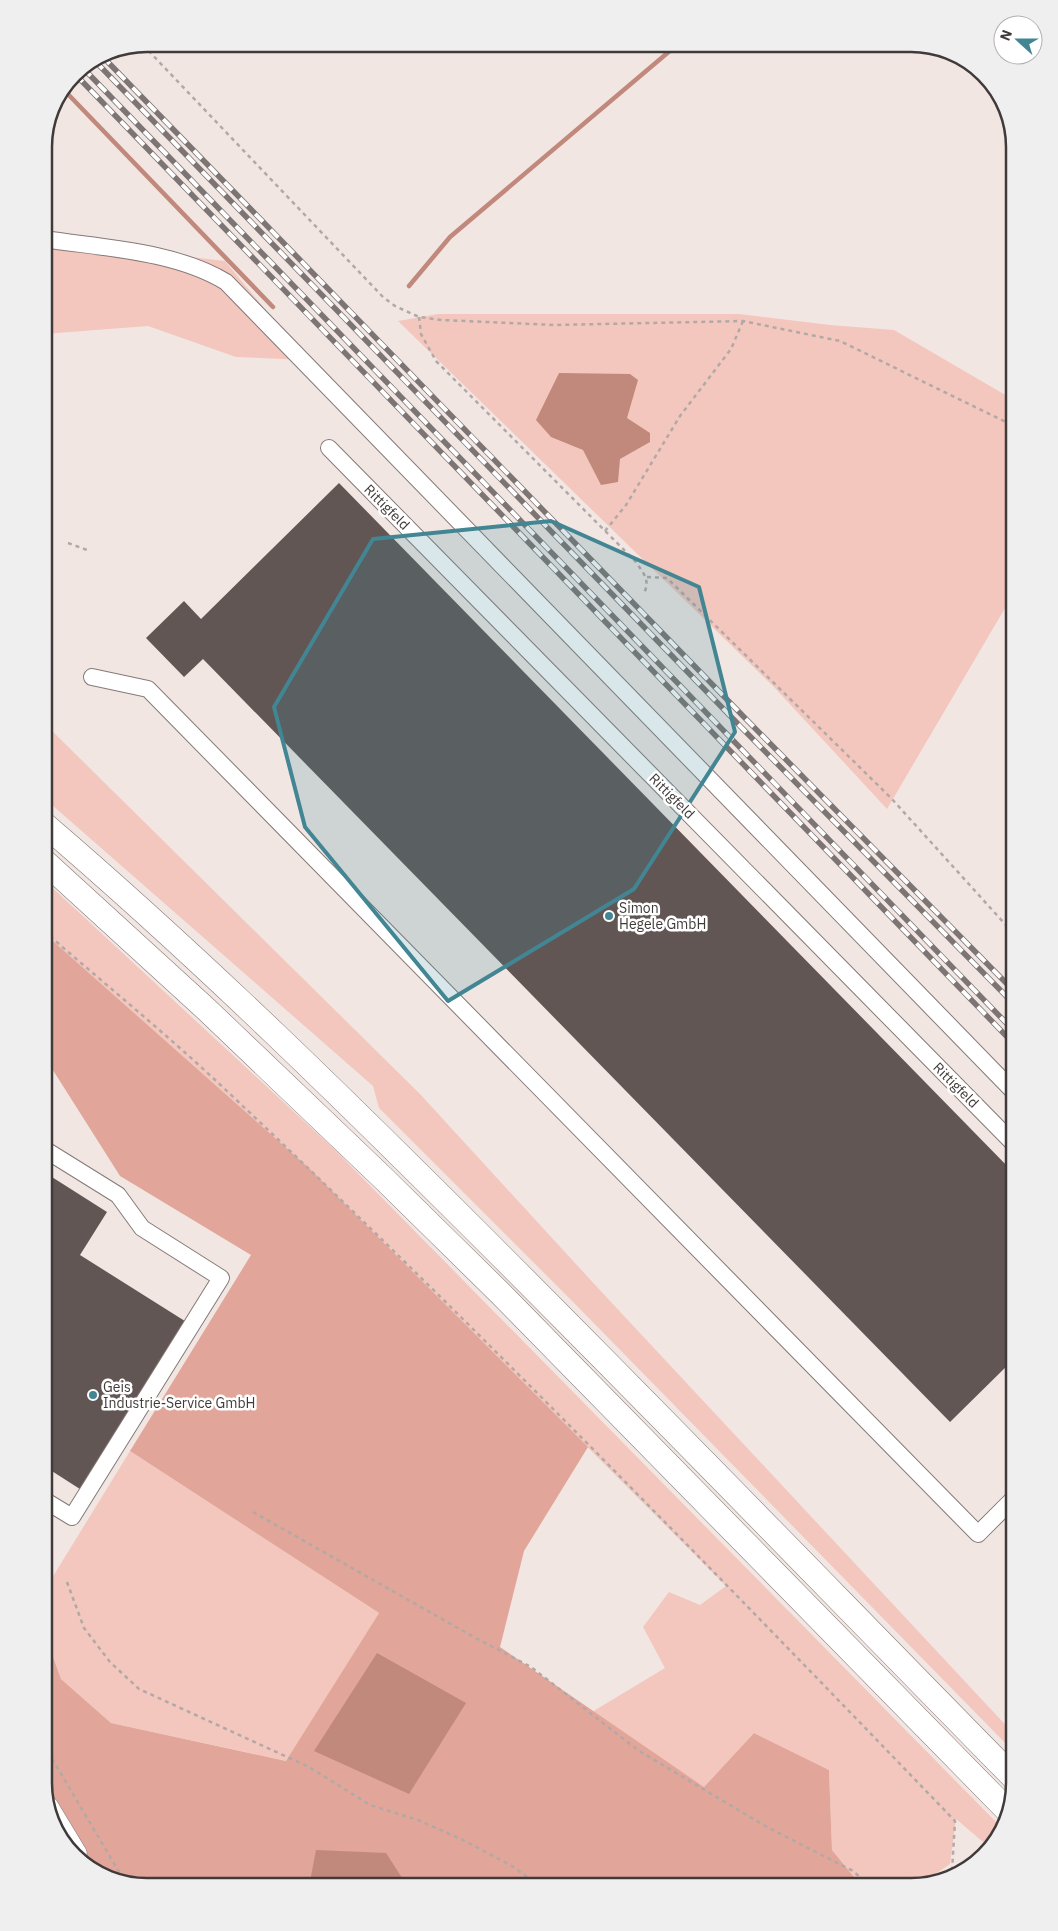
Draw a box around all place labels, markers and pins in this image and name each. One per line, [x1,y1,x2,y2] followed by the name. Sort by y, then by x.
[619,899,706,933] place label: Simon Hegele GmbH
[603,910,615,922] marker: Simon Hegele GmbH
[103,1378,255,1412] place label: Geis Industrie-Service GmbH
[87,1389,99,1401] marker: Geis Industrie-Service GmbH

